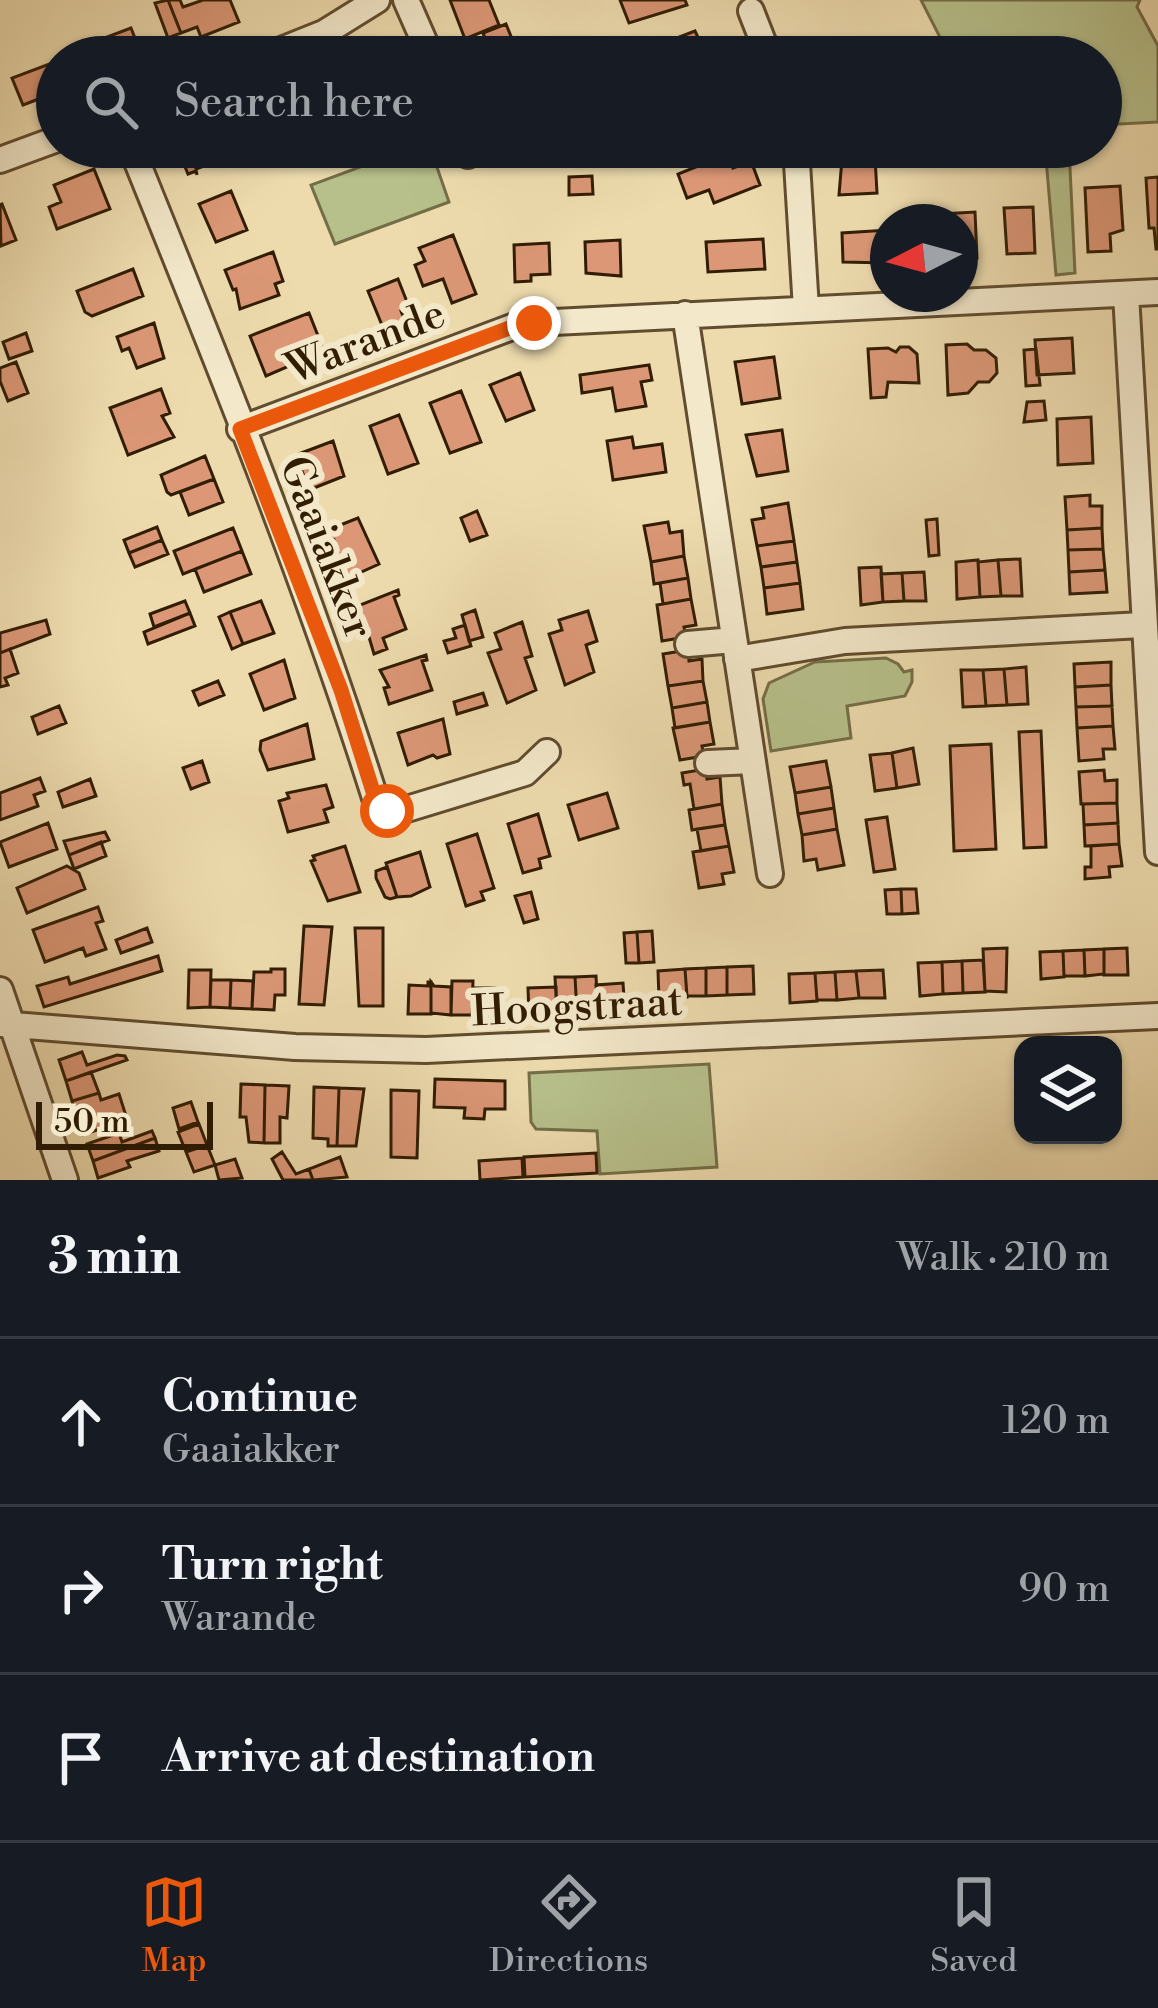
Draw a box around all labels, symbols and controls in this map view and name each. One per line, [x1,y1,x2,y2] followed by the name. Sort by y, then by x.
[36,36,1122,168] search box
[78,69,144,135] icon: search
[174,74,414,131] text: Search here
[870,204,978,312] north arrow
[277,288,453,398] street label: Warande
[507,296,561,350] route end
[267,449,385,647] street label: Gaaiakker
[360,784,414,838] route start
[470,975,684,1040] street label: Hoogstraat
[1014,1036,1122,1144] map controls
[1014,1036,1122,1144] button: layers
[36,1096,213,1149] scale bar
[54,1102,130,1143] text: 50 m
[48,1226,181,1290] text: 3 min
[897,1234,1110,1283] text: Walk · 210 m
[162,1369,358,1426] text: Continue
[48,1389,114,1455] icon: ahead
[1002,1397,1110,1446] text: 120 m
[162,1426,340,1475] text: Gaaiakker
[162,1537,383,1594] text: Turn right
[48,1557,114,1623] icon: right
[1018,1565,1110,1614] text: 90 m
[162,1594,316,1643] text: Warande
[48,1725,114,1791] icon: arrive
[162,1729,595,1786] text: Arrive at destination
[141,1869,207,1982] tab: Map
[489,1869,648,1982] tab: Directions
[930,1869,1017,1982] tab: Saved

